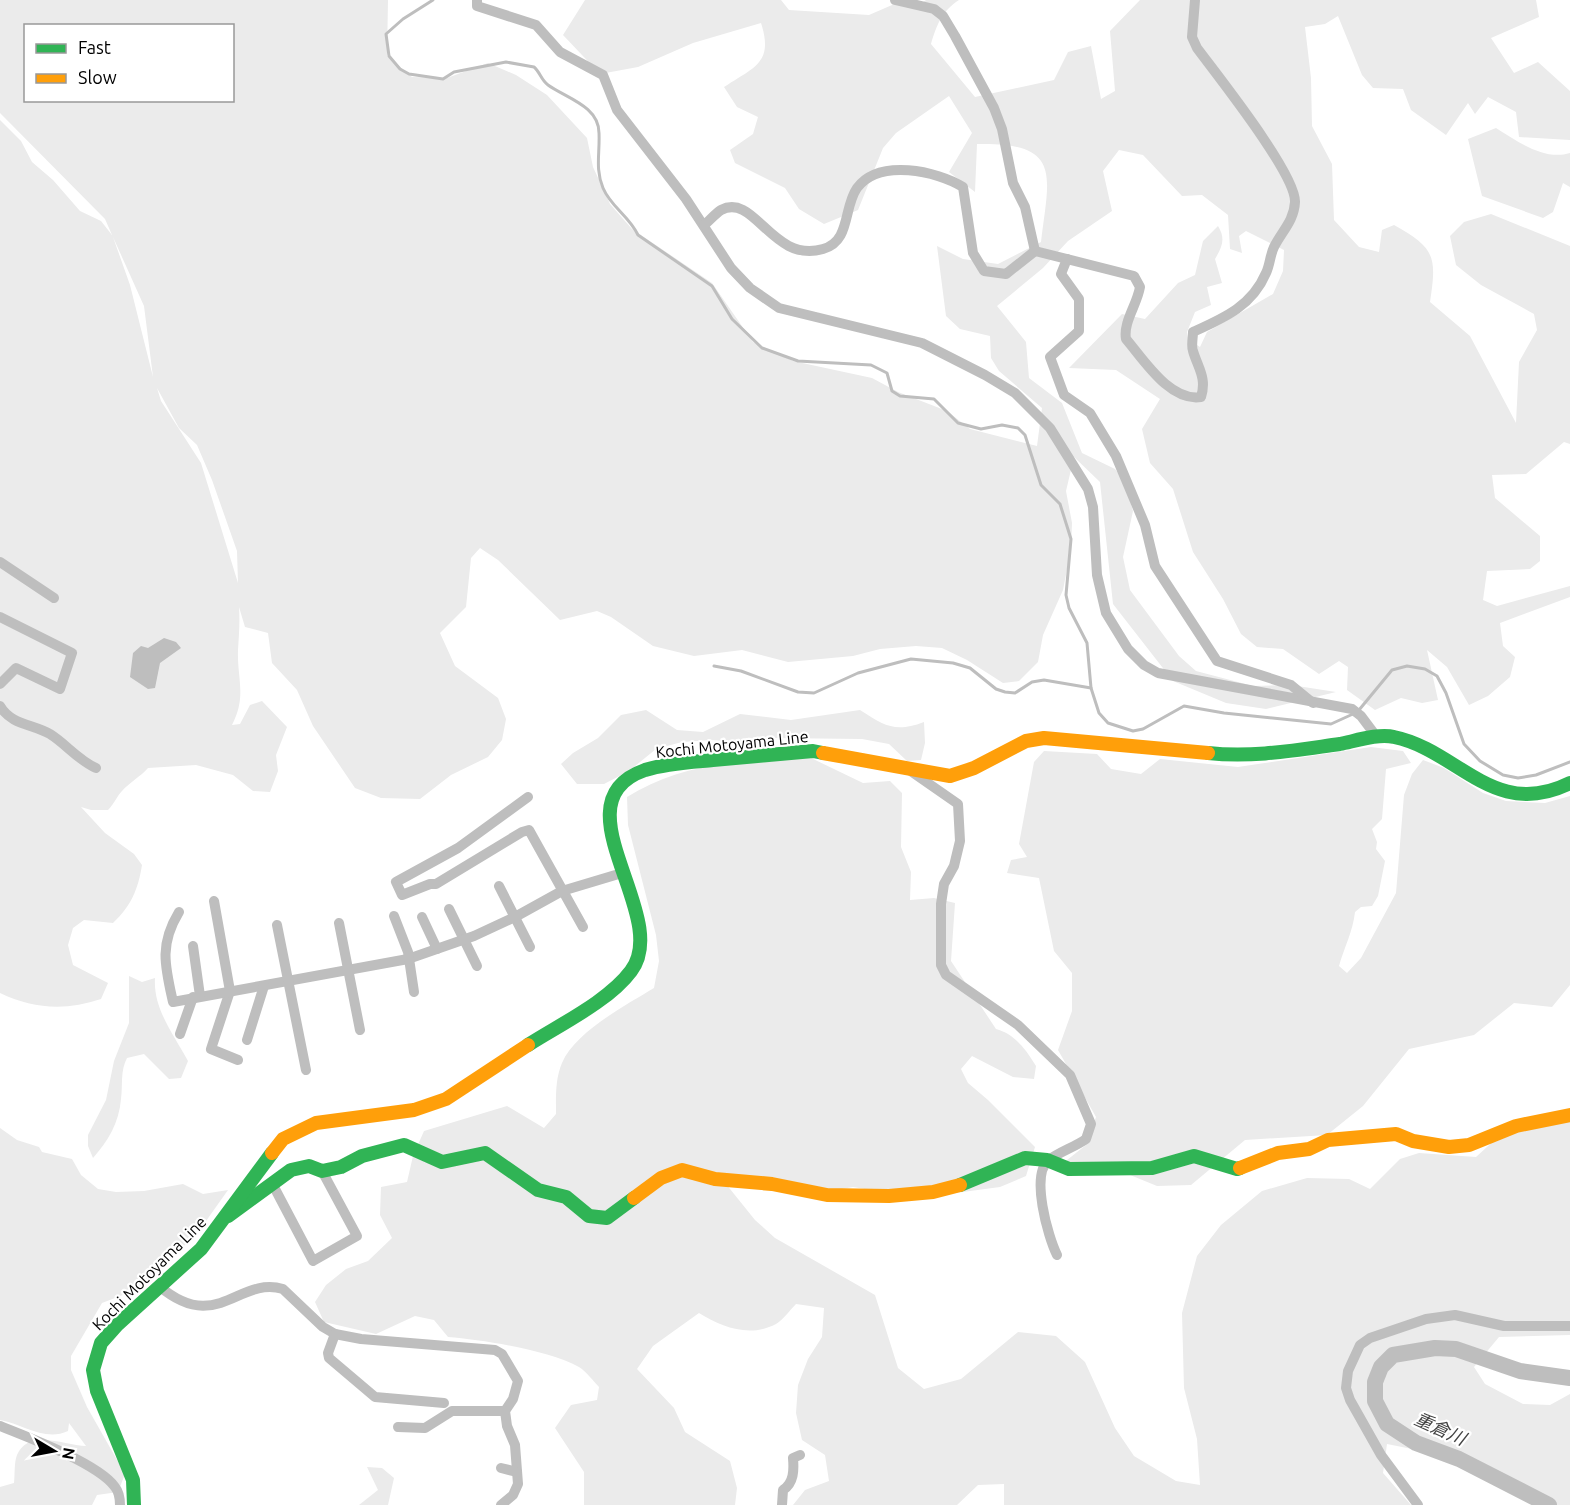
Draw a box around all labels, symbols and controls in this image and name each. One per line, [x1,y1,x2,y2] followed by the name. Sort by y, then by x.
[24,24,234,102] legend
[78,37,111,57] text: Fast
[78,67,117,87] text: Slow
[655,727,809,761] street label: Kochi Motoyama Line
[88,1212,210,1334] street label: Kochi Motoyama Line
[1412,1408,1471,1449] water label: 重倉川
[24,1421,84,1481] north arrow
[59,1446,79,1461] text: N

